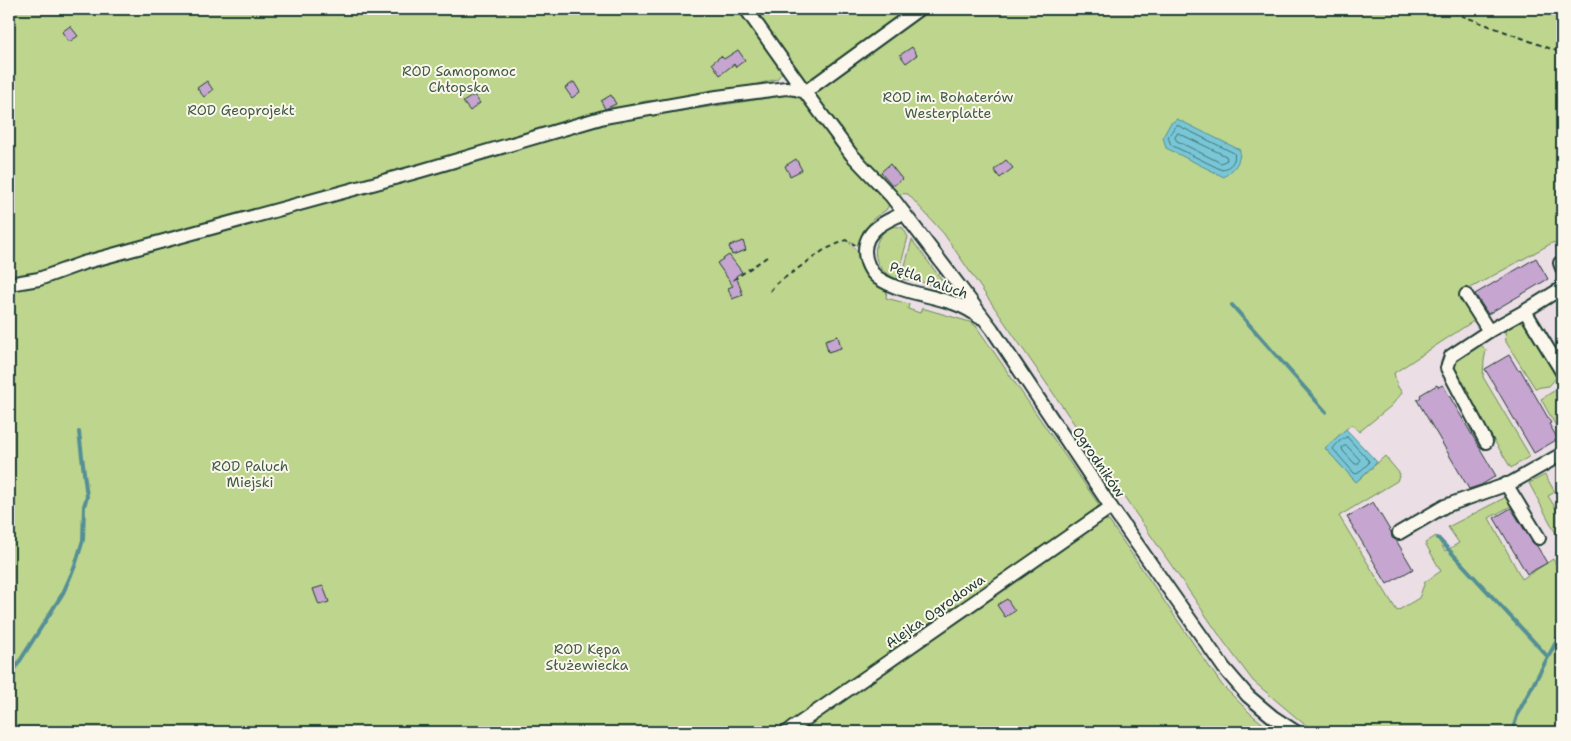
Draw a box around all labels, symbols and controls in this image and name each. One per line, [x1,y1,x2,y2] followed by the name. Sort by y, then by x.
[402,62,516,96] park label: ROD Samopomoc Chłopska
[883,88,1013,122] park label: ROD im. Bohaterów Westerplatte
[187,101,295,119] park label: ROD Geoprojekt
[887,257,971,303] street label: Pętla Paluch
[1069,423,1129,501] street label: Ogrodników
[211,457,289,491] park label: ROD Paluch Miejski
[882,570,988,652] street label: Alejka Ogrodowa
[546,640,629,674] park label: ROD Kępa Służewiecka

